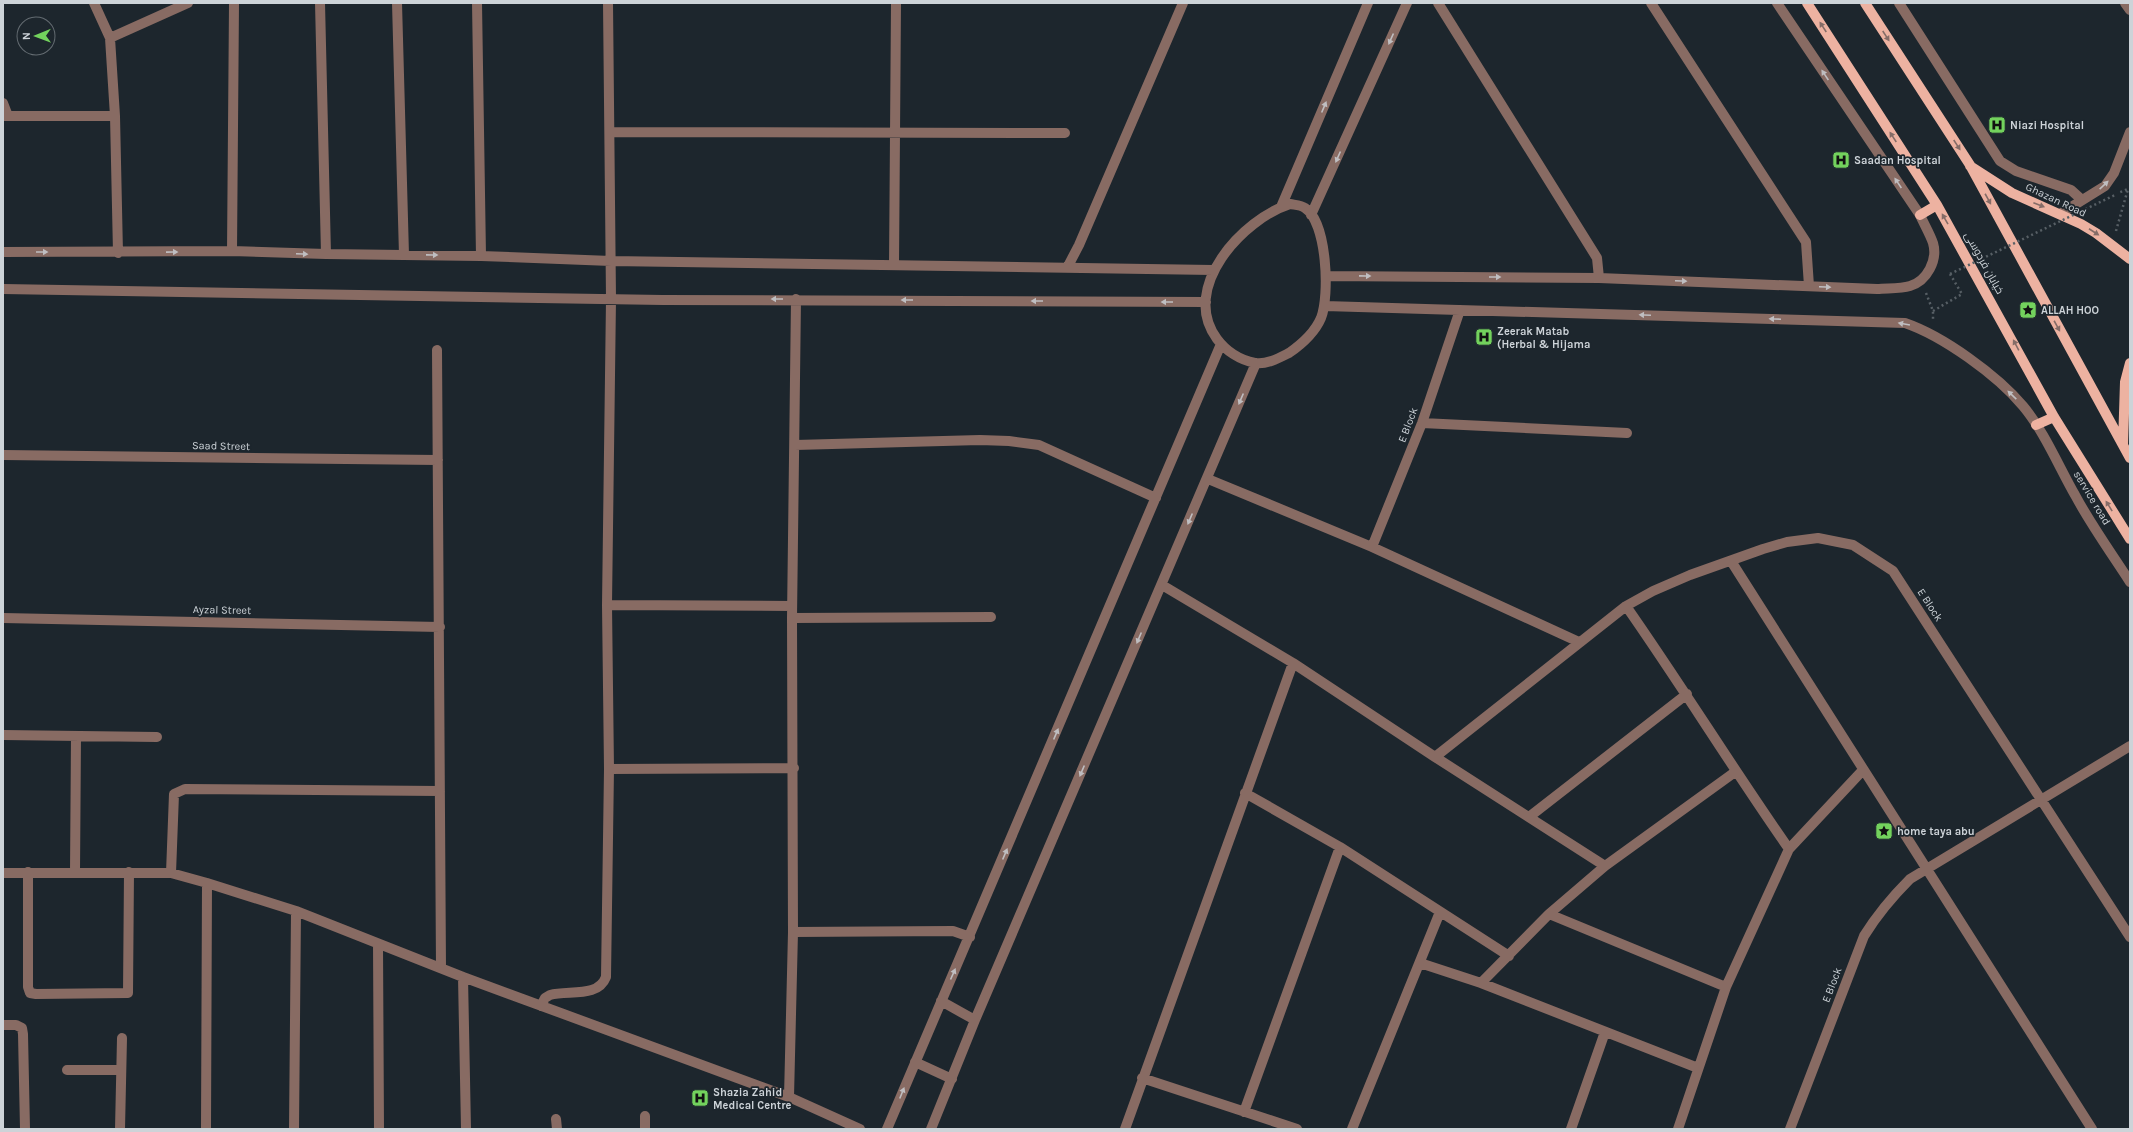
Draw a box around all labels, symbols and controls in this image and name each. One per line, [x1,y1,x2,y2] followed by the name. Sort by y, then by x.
[16,16,56,56] north arrow
[1819,22,1827,32] one-way arrow
[1882,31,1890,41] one-way arrow
[20,32,33,40] text: N
[1388,33,1394,44] one-way arrow
[1821,70,1829,80] one-way arrow
[1321,101,1327,112] one-way arrow
[1987,115,2007,135] hospital icon: Niazi Hospital
[2010,119,2084,132] place label: Niazi Hospital
[1889,132,1897,142] one-way arrow
[1953,139,1960,151] one-way arrow
[1831,150,1851,170] hospital icon: Saadan Hospital
[1334,152,1340,164] one-way arrow
[1854,154,1941,167] place label: Saadan Hospital
[1894,178,1902,188] one-way arrow
[2024,180,2088,220] street label: Ghazan Road
[2099,181,2109,190] one-way arrow
[1985,193,1992,205] one-way arrow
[2034,203,2046,209] one-way arrow
[1942,213,1949,225] one-way arrow
[2089,228,2099,236] one-way arrow
[1962,230,2006,296] street label: خیابان فردوسی
[36,249,49,255] one-way arrow
[166,249,179,255] one-way arrow
[296,250,308,257] one-way arrow
[426,252,439,258] one-way arrow
[1359,273,1372,279] one-way arrow
[1489,274,1502,280] one-way arrow
[1675,278,1688,284] one-way arrow
[1819,284,1832,290] one-way arrow
[770,296,783,302] one-way arrow
[900,297,913,303] one-way arrow
[1030,298,1043,304] one-way arrow
[1160,299,1173,305] one-way arrow
[2018,300,2038,320] place icon: ALLAH HOO
[2041,304,2099,317] place label: ALLAH HOO
[1639,312,1651,319] one-way arrow
[1768,316,1781,322] one-way arrow
[2054,320,2060,331] one-way arrow
[1898,321,1911,327] one-way arrow
[1497,325,1590,351] place label: Zeerak Matab (Herbal & Hijama
[1474,327,1494,347] hospital icon: Zeerak Matab (Herbal & Hijama
[2012,340,2019,351] one-way arrow
[2007,390,2017,399] one-way arrow
[1237,394,1243,406] one-way arrow
[1395,406,1421,444] street label: E Block
[192,439,250,453] street label: Saad Street
[2071,469,2113,527] street label: service road
[2106,500,2113,512] one-way arrow
[1187,513,1194,525] one-way arrow
[1915,586,1945,624] street label: E Block
[193,603,251,617] street label: Ayzal Street
[1136,633,1142,644] one-way arrow
[1053,728,1059,740] one-way arrow
[1079,765,1085,777] one-way arrow
[1874,821,1894,841] place icon: home taya abu
[1897,825,1975,838] place label: home taya abu
[1002,849,1008,860] one-way arrow
[1819,966,1845,1004] street label: E Block
[951,967,957,979] one-way arrow
[713,1086,792,1112] place label: Shazia Zahid Medical Centre
[899,1087,905,1098] one-way arrow
[690,1088,710,1108] hospital icon: Shazia Zahid Medical Centre

